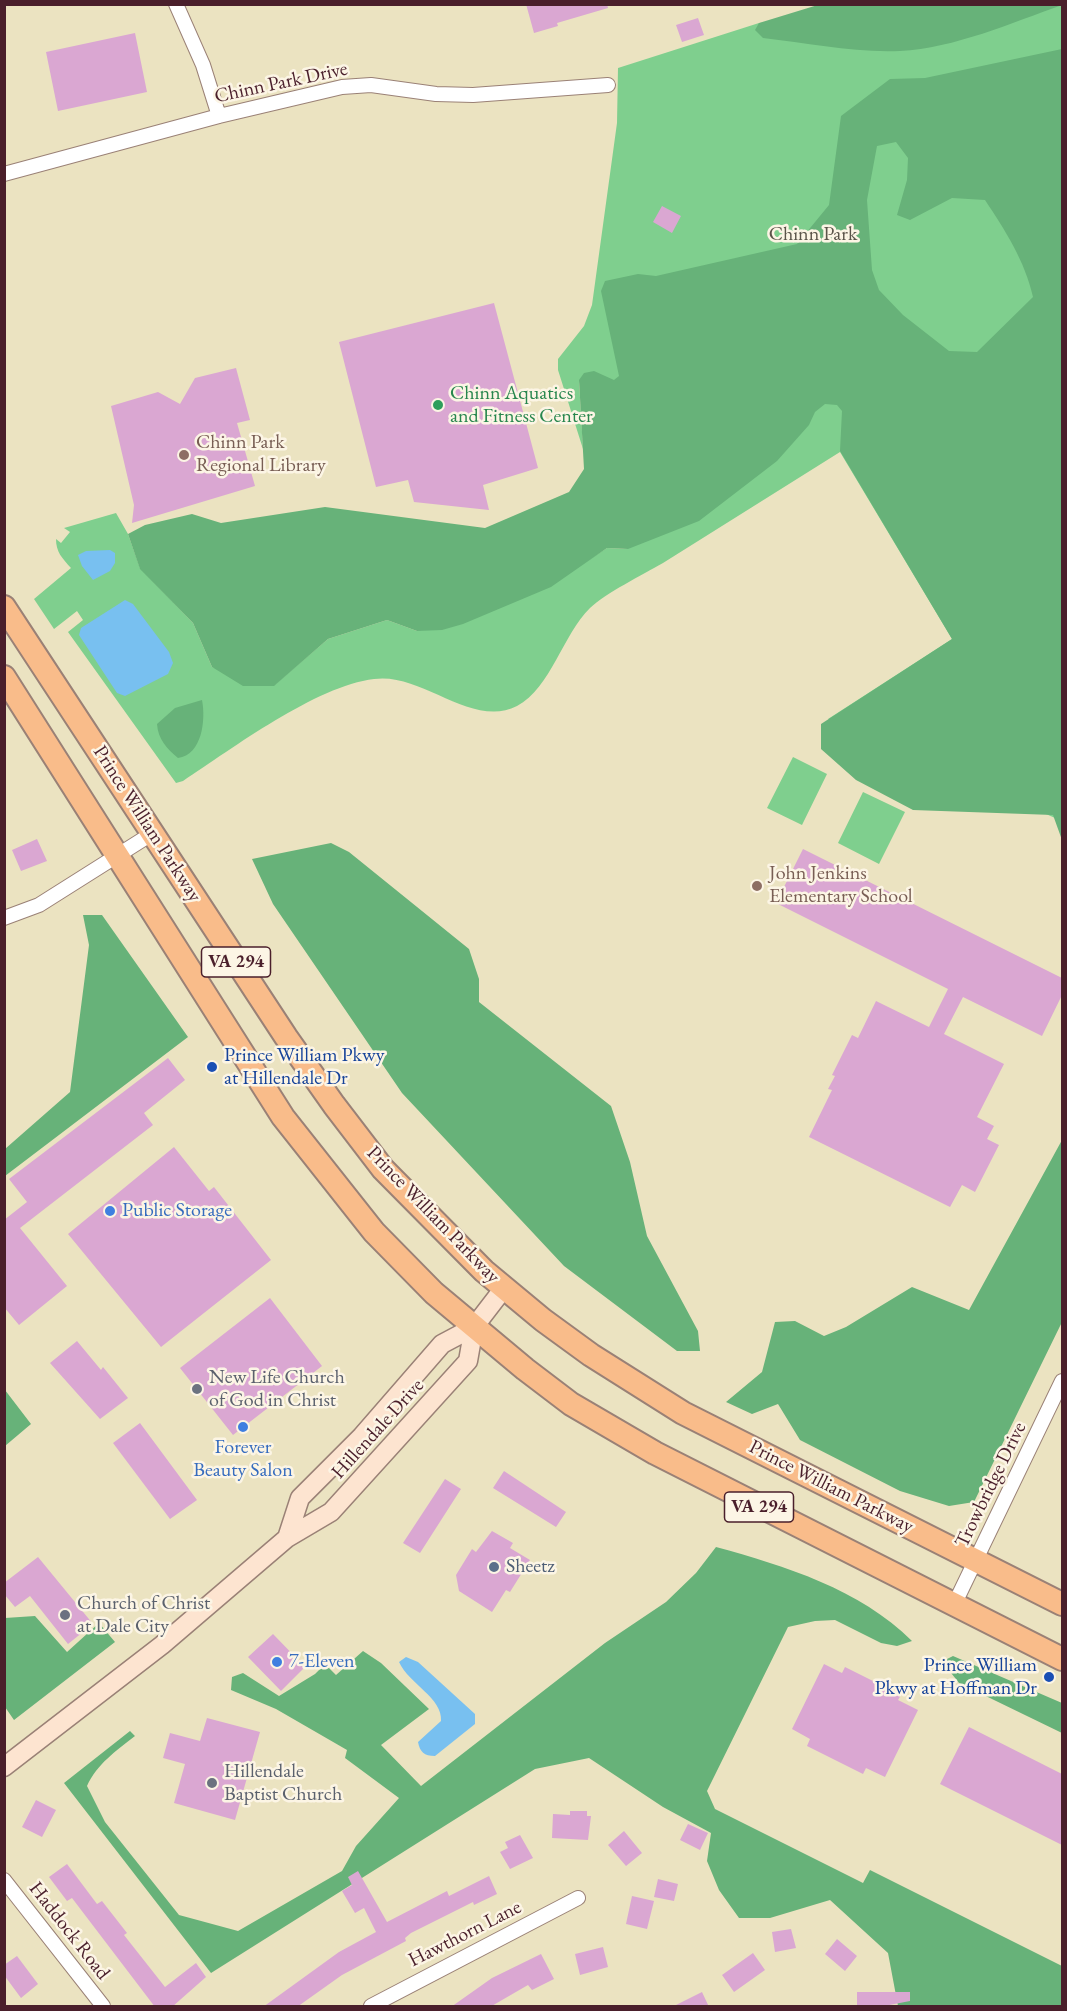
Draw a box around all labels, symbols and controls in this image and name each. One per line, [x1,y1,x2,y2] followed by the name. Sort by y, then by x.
[212,57,350,109] street label: Chinn Park Drive
[769,223,857,247] park label: Chinn Park
[450,382,593,429] place label: Chinn Aquatics and Fitness Center
[431,398,445,412] marker: Chinn Aquatics and Fitness Center
[196,431,326,478] place label: Chinn Park Regional Library
[177,448,191,462] marker: Chinn Park Regional Library
[87,741,207,907] street label: Prince William Parkway
[769,862,913,909] place label: John Jenkins Elementary School
[750,879,764,893] marker: John Jenkins Elementary School
[202,947,270,977] road number: VA 294
[224,1044,384,1091] place label: Prince William Pkwy at Hillendale Dr
[205,1060,219,1074] marker: Prince William Pkwy at Hillendale Dr
[361,1141,505,1289] street label: Prince William Parkway
[122,1199,232,1223] place label: Public Storage
[103,1204,117,1218] marker: Public Storage
[209,1366,345,1413] place label: New Life Church of God in Christ
[327,1374,429,1484] street label: Hillendale Drive
[190,1382,204,1396] marker: New Life Church of God in Christ
[950,1418,1032,1552] street label: Trowbridge Drive
[236,1420,250,1434] marker: Forever Beauty Salon
[745,1435,917,1539] street label: Prince William Parkway
[193,1436,293,1483] place label: Forever Beauty Salon
[724,1492,794,1522] road number: VA 294
[506,1555,555,1579] place label: Sheetz
[487,1560,501,1574] marker: Sheetz
[77,1592,210,1639] place label: Church of Christ at Dale City
[58,1608,72,1622] marker: Church of Christ at Dale City
[289,1650,355,1674] place label: 7-Eleven
[874,1654,1037,1701] place label: Prince William Pkwy at Hoffman Dr
[270,1655,284,1669] marker: 7-Eleven
[1042,1670,1056,1684] marker: Prince William Pkwy at Hoffman Dr
[224,1760,342,1807] place label: Hillendale Baptist Church
[205,1776,219,1790] marker: Hillendale Baptist Church
[23,1877,115,1985] street label: Haddock Road
[405,1895,525,1973] street label: Hawthorn Lane

